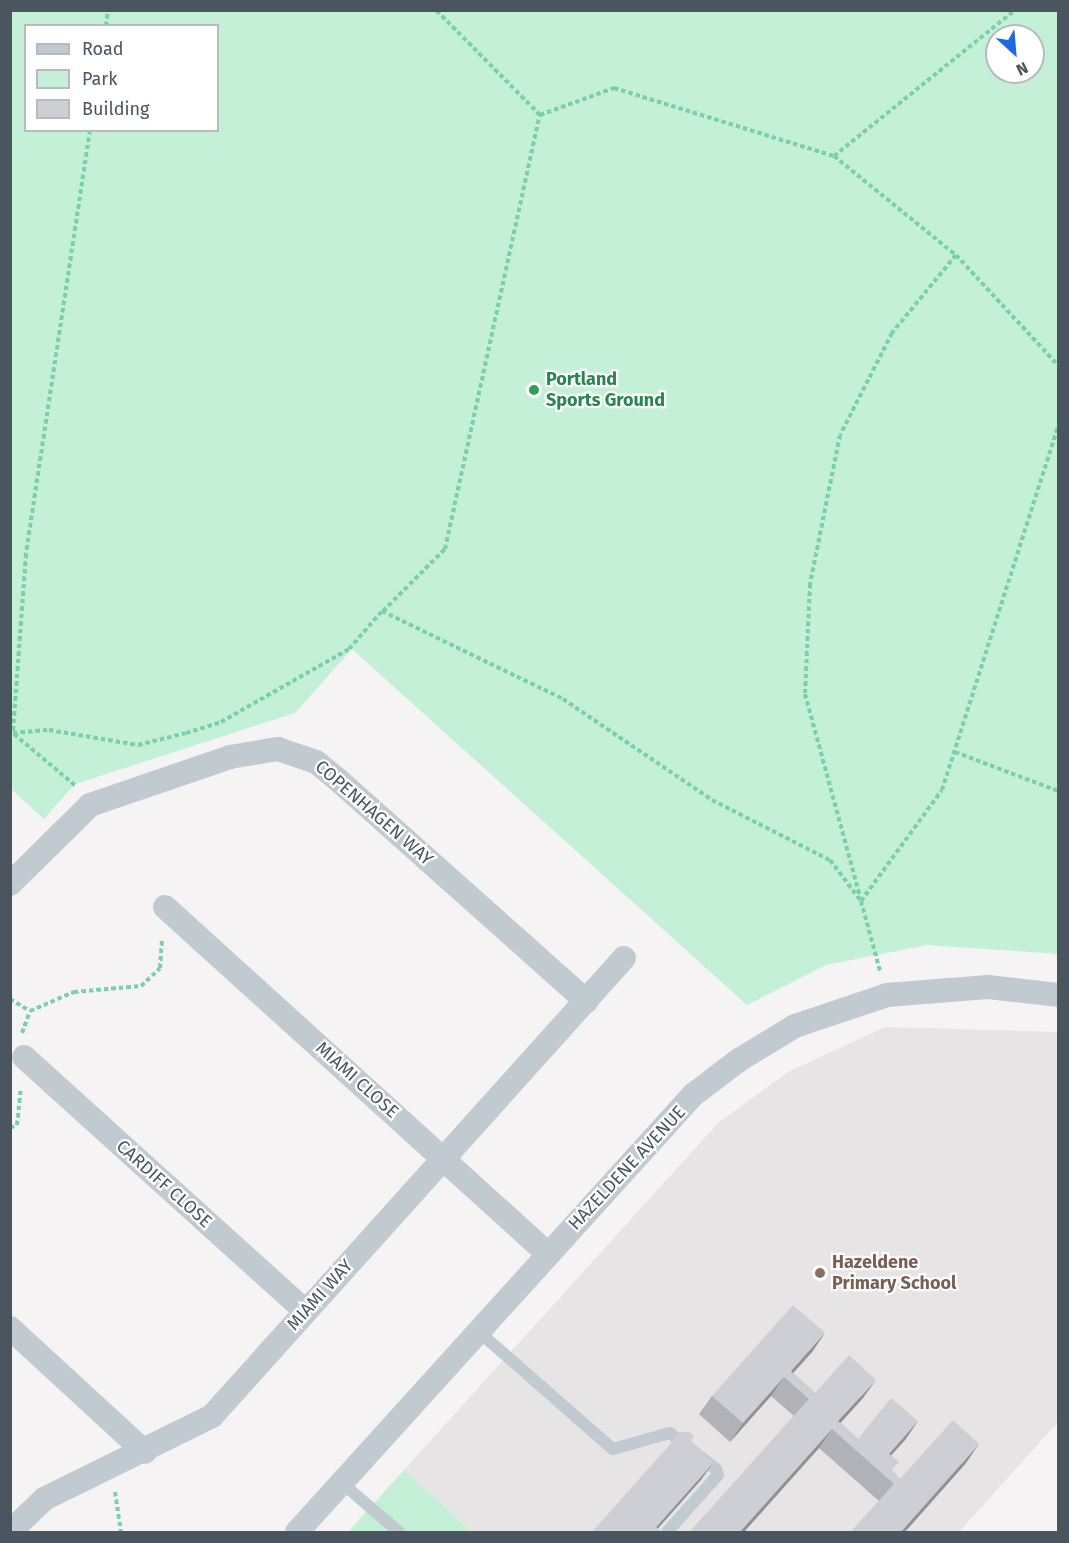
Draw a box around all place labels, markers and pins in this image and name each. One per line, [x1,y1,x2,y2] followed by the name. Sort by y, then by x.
[546,369,665,412] place label: Portland Sports Ground
[527,383,541,397] marker: Portland Sports Ground
[832,1252,956,1294] place label: Hazeldene Primary School
[813,1266,827,1280] marker: Hazeldene Primary School

